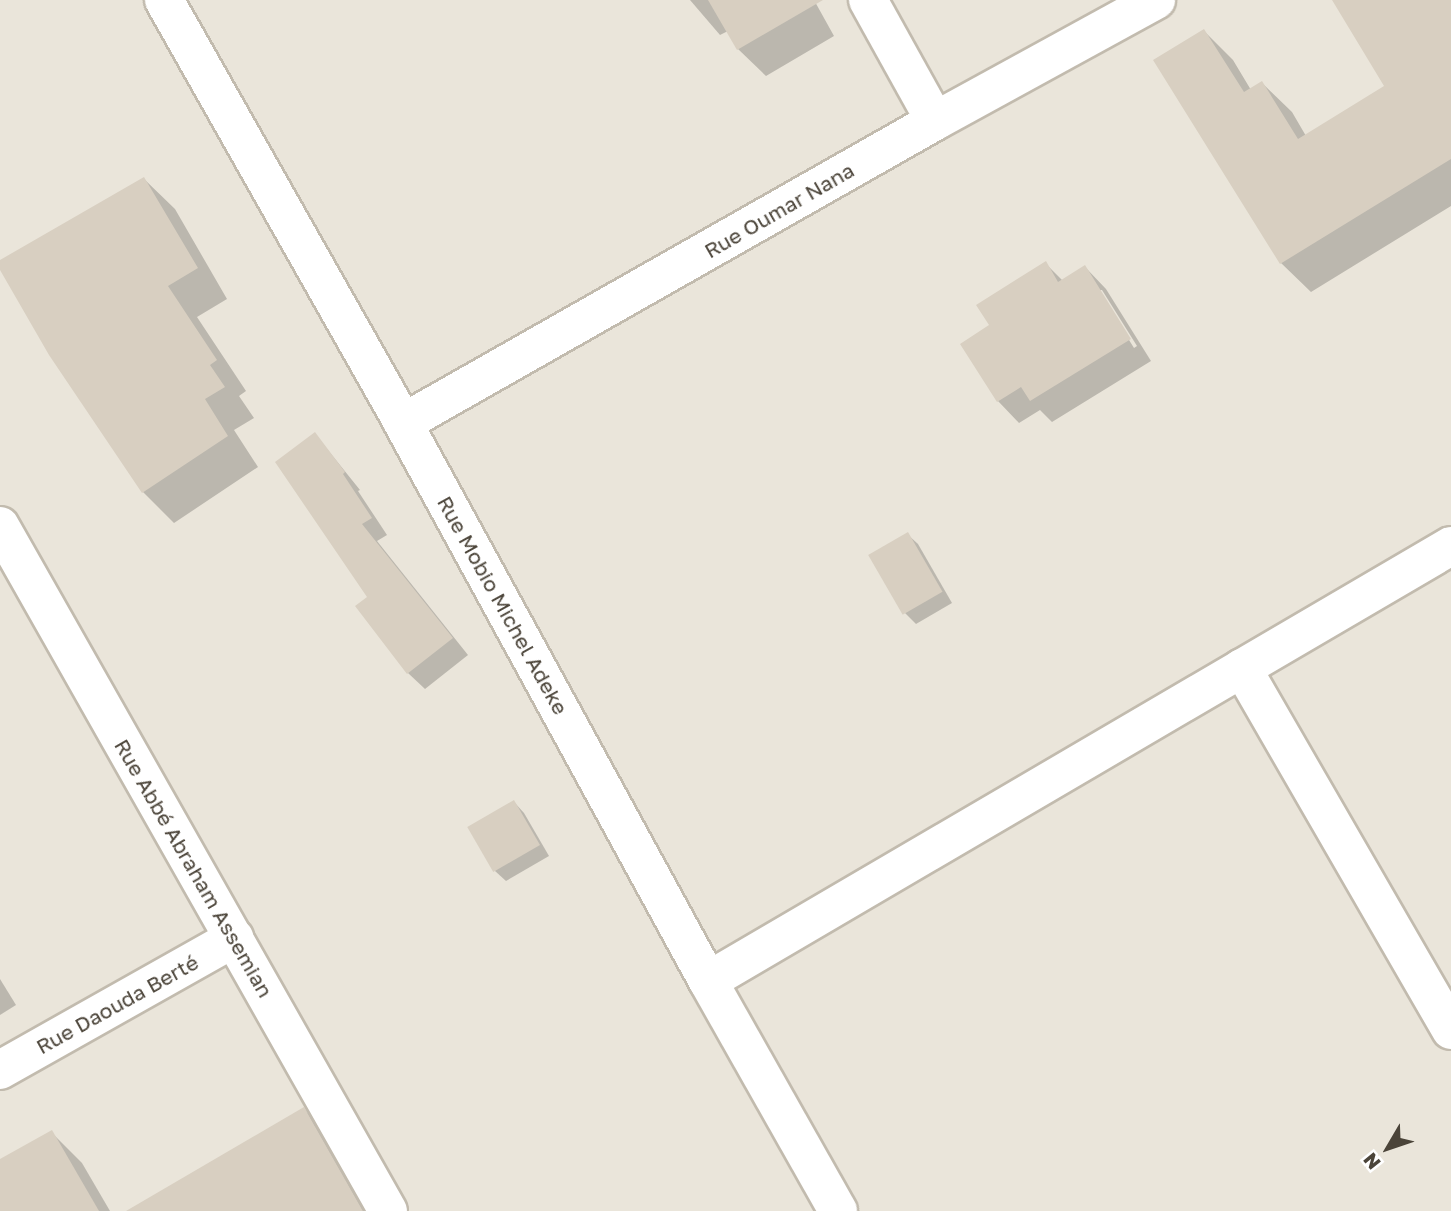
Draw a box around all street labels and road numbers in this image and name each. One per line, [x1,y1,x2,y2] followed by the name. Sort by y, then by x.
[700,157,858,263] street label: Rue Oumar Nana
[432,491,574,719] street label: Rue Mobio Michel Adeke
[110,734,278,1002] street label: Rue Abbé Abraham Assemian
[32,949,202,1059] street label: Rue Daouda Berté

